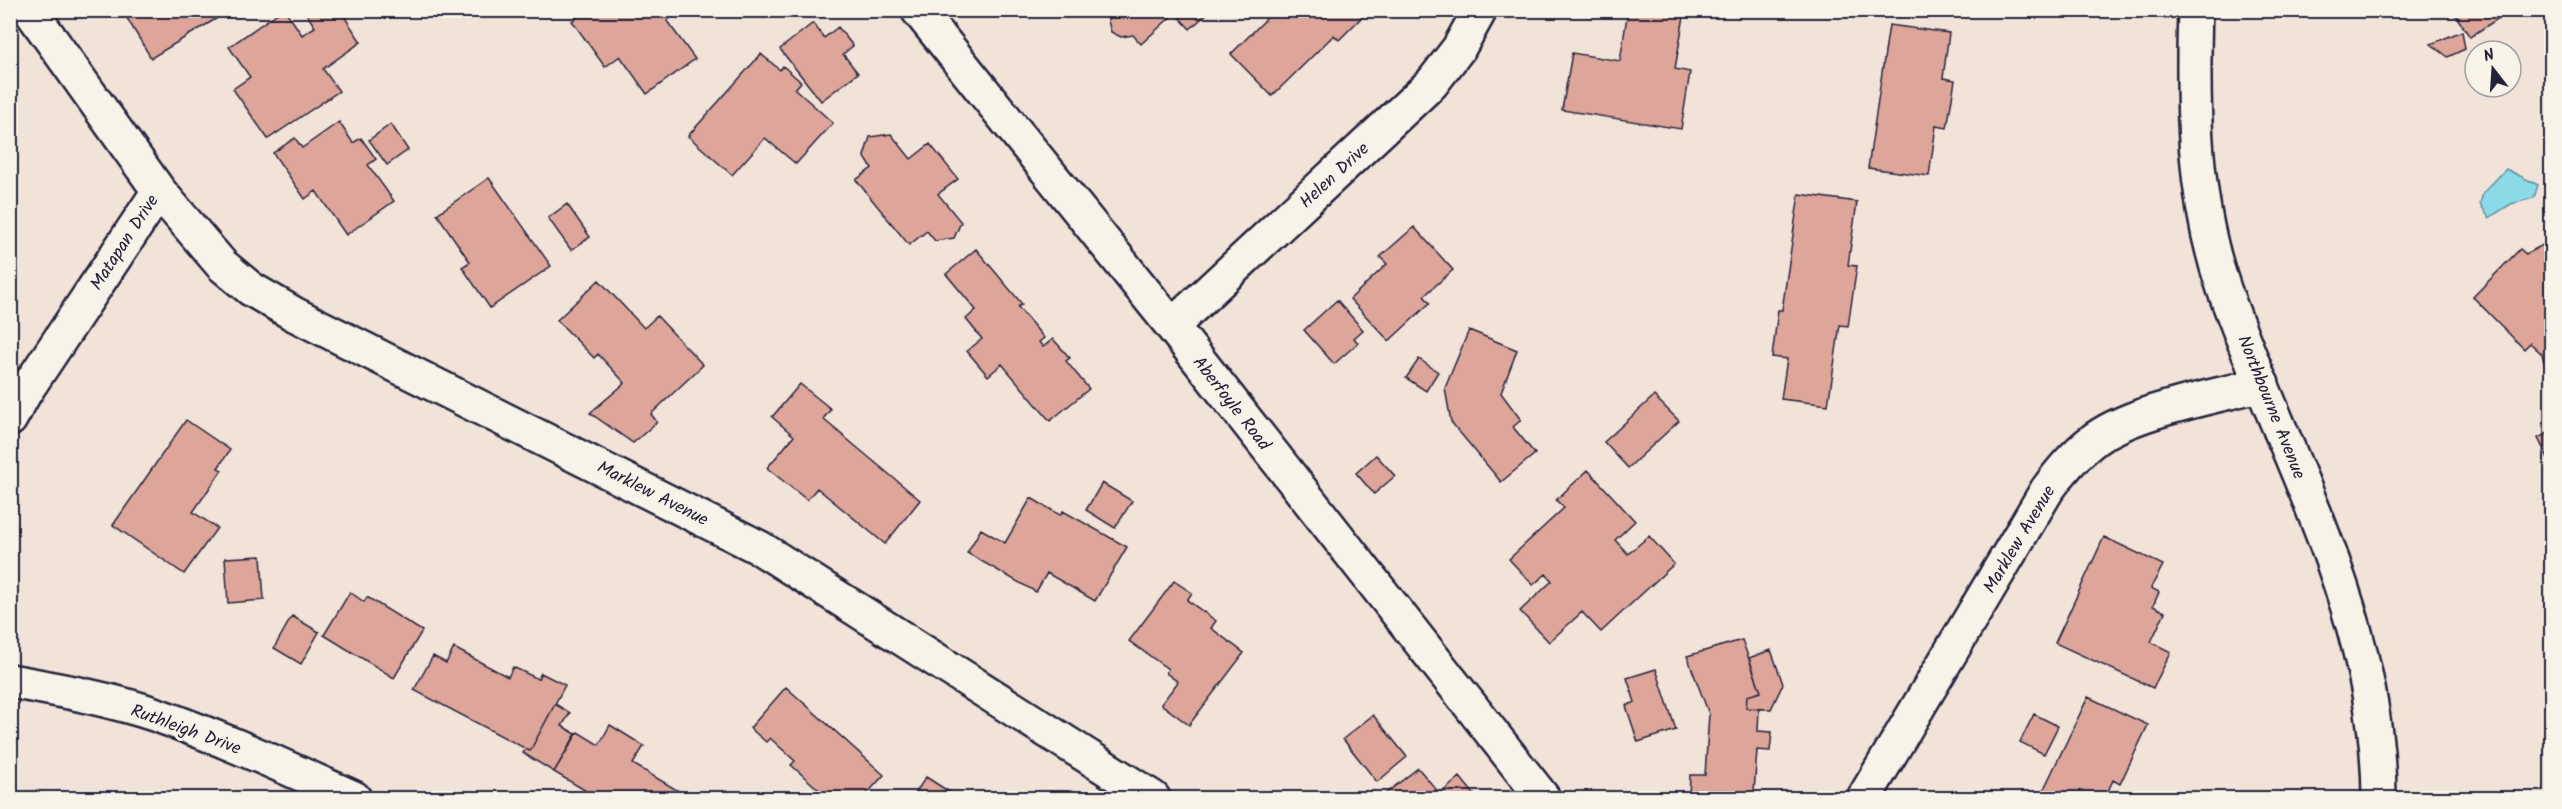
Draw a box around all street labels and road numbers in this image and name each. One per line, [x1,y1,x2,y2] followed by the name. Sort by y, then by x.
[1293,136,1377,216] street label: Helen Drive
[83,189,167,297] street label: Matapan Drive
[2228,331,2313,484] street label: Northbourne Avenue
[1184,350,1278,458] street label: Aberfoyle Road
[591,454,713,535] street label: Marklew Avenue
[1976,480,2064,599] street label: Marklew Avenue
[126,697,245,764] street label: Ruthleigh Drive

